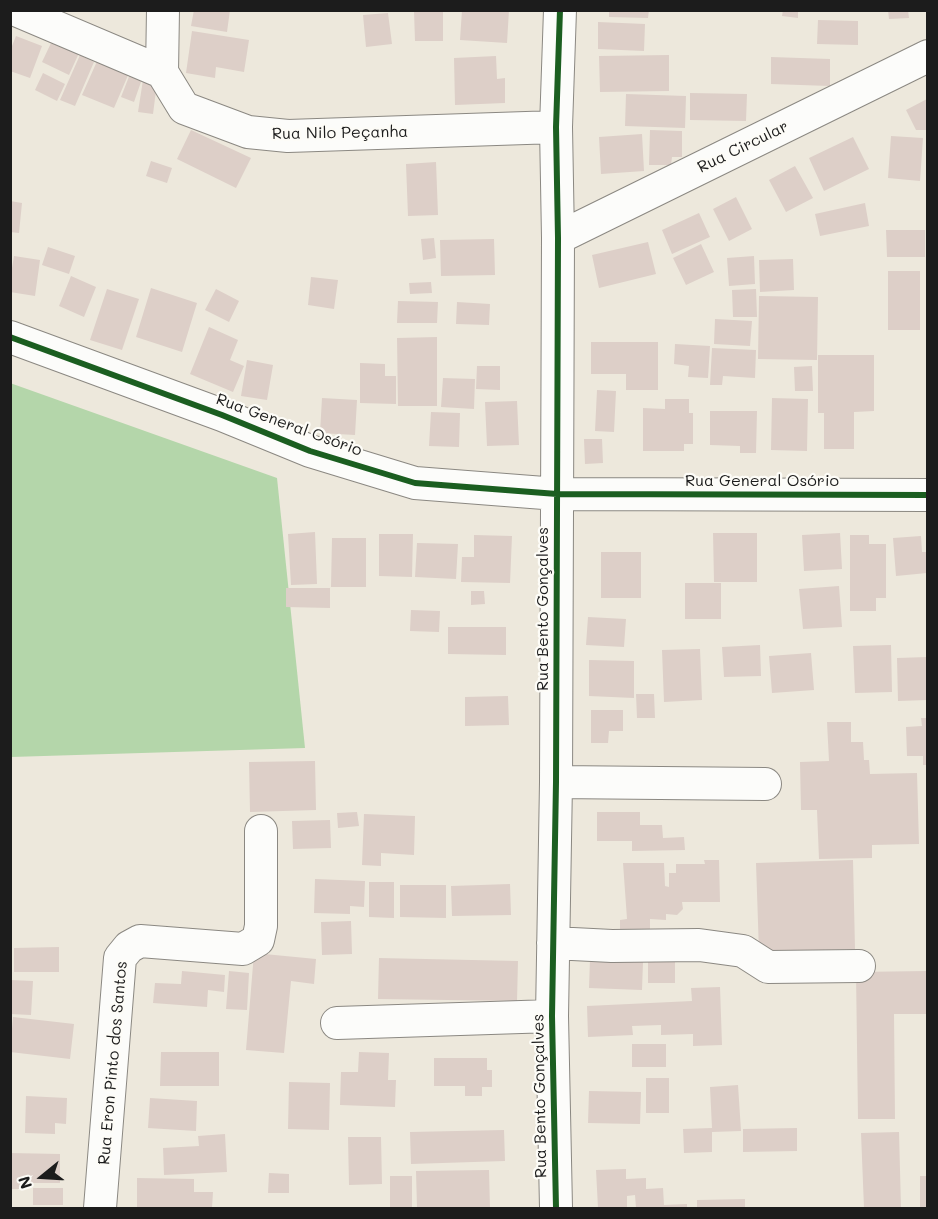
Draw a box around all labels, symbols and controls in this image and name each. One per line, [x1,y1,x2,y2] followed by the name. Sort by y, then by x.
[694,117,792,177] street label: Rua Circular
[272,122,408,144] street label: Rua Nilo Peçanha
[213,390,365,460] street label: Rua General Osório
[685,471,839,491] street label: Rua General Osório
[533,527,553,691] street label: Rua Bento Gonçalves
[95,960,131,1166] street label: Rua Eron Pinto dos Santos
[529,1014,551,1178] street label: Rua Bento Gonçalves
[12,1147,72,1207] north arrow
[13,1174,36,1192] text: N

